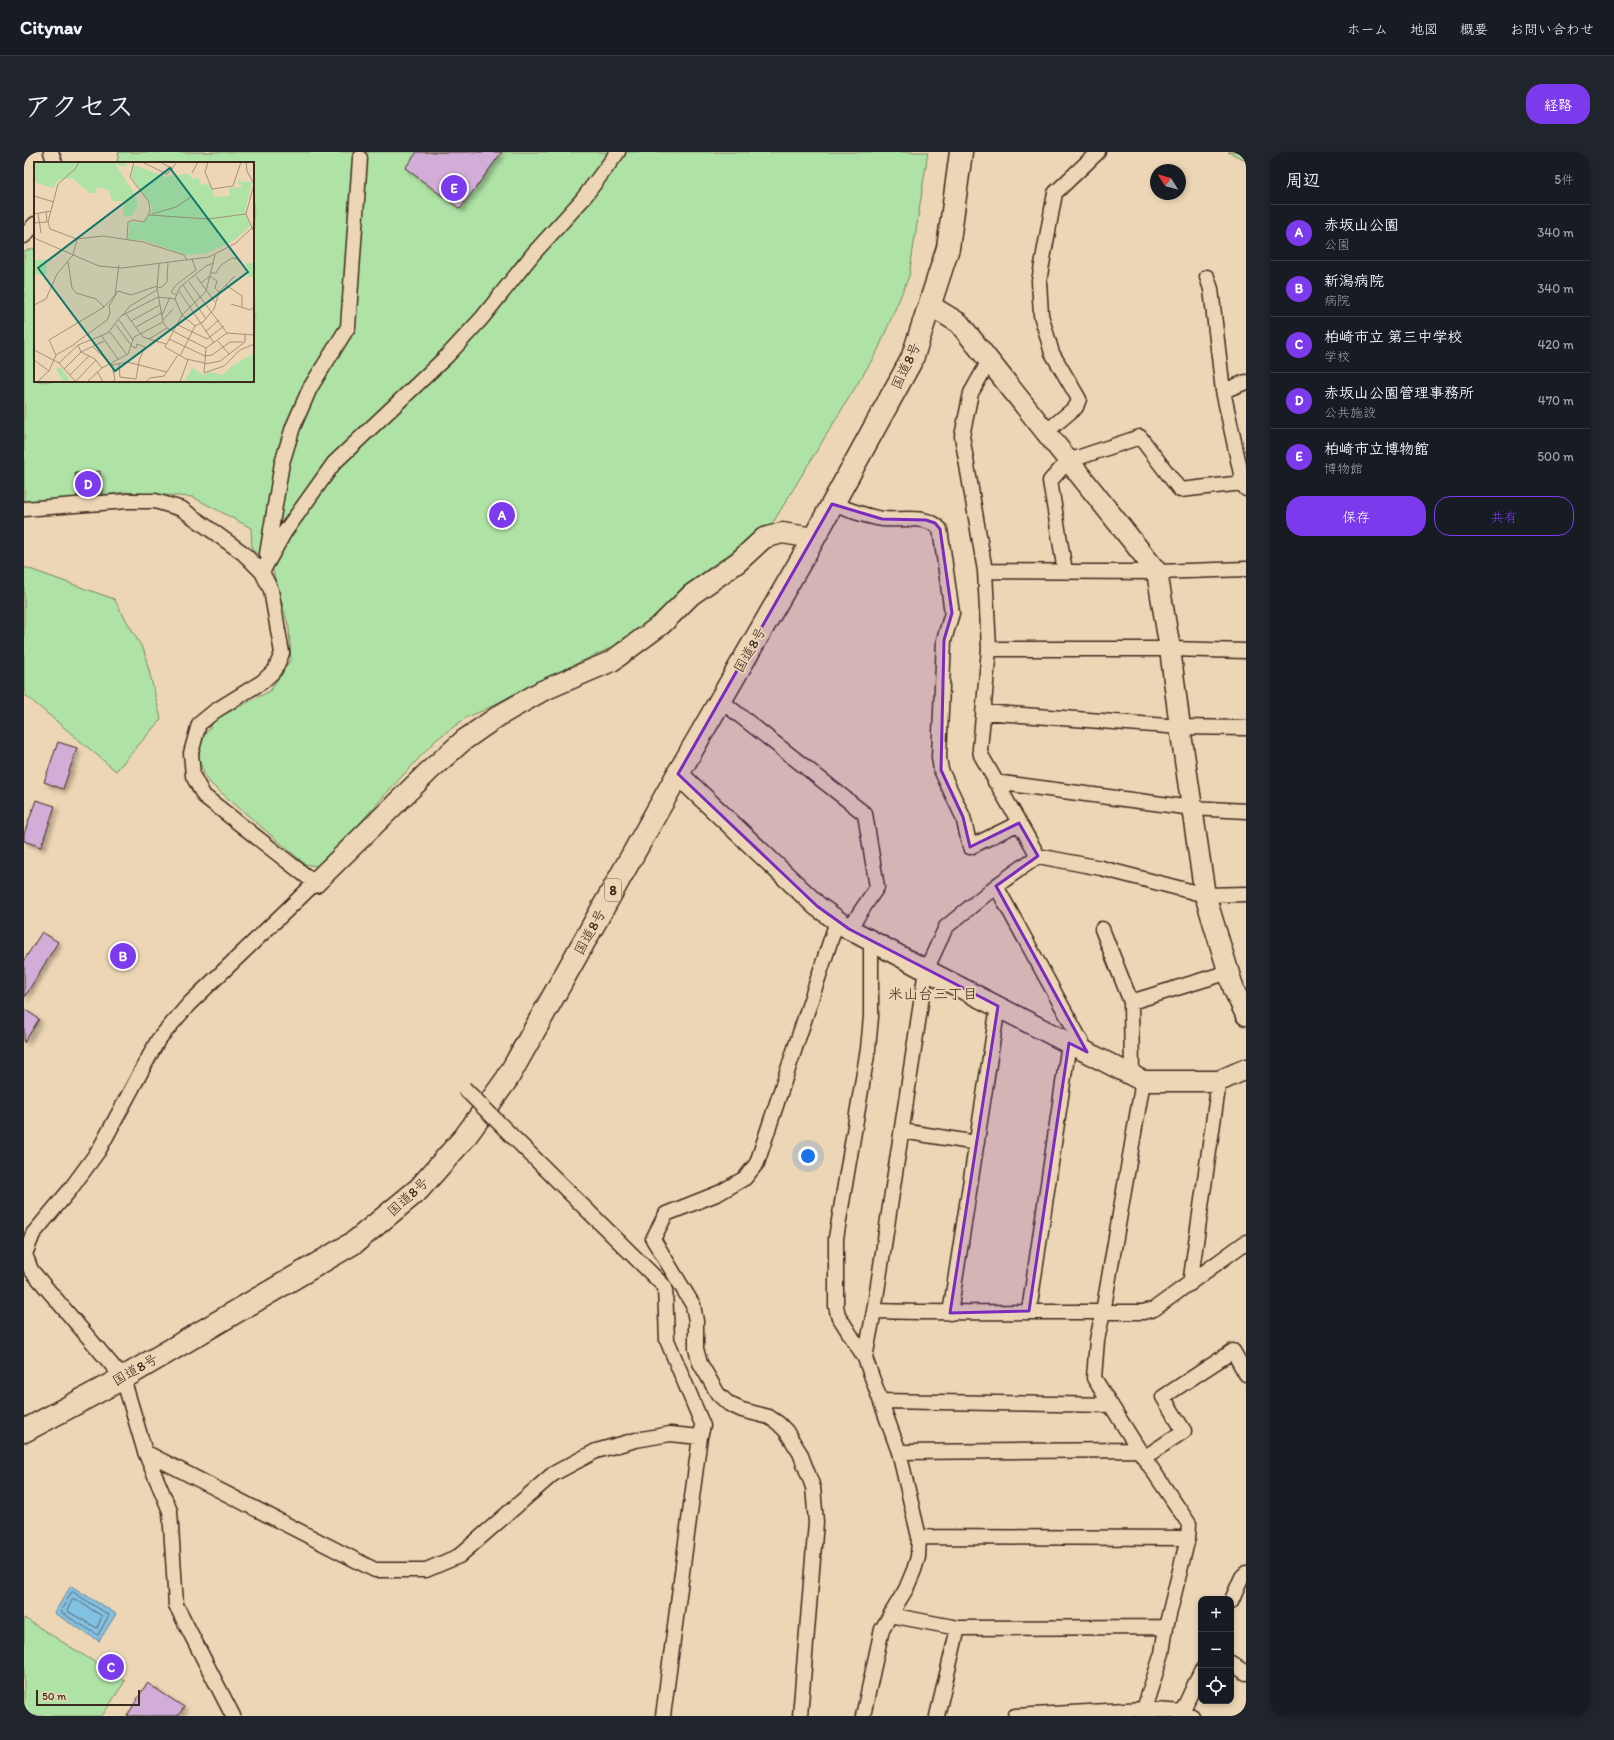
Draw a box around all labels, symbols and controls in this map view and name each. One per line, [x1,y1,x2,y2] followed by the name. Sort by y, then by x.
[20,16,82,39] text: Citynav
[1347,21,1388,38] text: ホーム
[1410,21,1438,38] text: 地図
[1460,21,1488,38] text: 概要
[1510,21,1594,38] text: お問い合わせ
[1526,84,1590,124] button: 経路
[24,89,134,123] text: アクセス
[34,162,254,382] inset map
[1150,164,1186,200] north arrow
[1286,170,1320,190] text: 周辺
[1554,172,1574,187] text: 5件
[441,173,467,203] pin: E
[1324,216,1399,234] text: 赤坂山公園
[1295,225,1303,240] text: A
[1537,225,1574,240] text: 340 m
[1324,237,1350,252] text: 公園
[1324,272,1384,290] text: 新潟病院
[1295,281,1303,296] text: B
[1537,281,1574,296] text: 340 m
[1324,293,1350,308] text: 病院
[1324,328,1462,346] text: 柏崎市立 第三中学校
[1295,337,1303,352] text: C
[1537,337,1574,352] text: 420 m
[888,340,924,392] street label: 国道8号
[1324,349,1350,364] text: 学校
[1324,384,1474,402] text: 赤坂山公園管理事務所
[1295,393,1303,408] text: D
[1538,393,1574,408] text: 470 m
[1324,405,1376,420] text: 公共施設
[1324,440,1429,458] text: 柏崎市立博物館
[1295,449,1303,464] text: E
[1537,449,1574,464] text: 500 m
[1324,461,1363,476] text: 博物館
[75,469,101,499] pin: D
[1286,496,1426,536] button: 保存
[1434,496,1574,536] button: 共有
[489,500,515,530] pin: A
[730,624,770,676] street label: 国道8号
[605,879,621,901] road number: 8
[571,906,609,958] street label: 国道8号
[110,941,136,971] pin: B
[888,985,978,1003] district label: 米山台三丁目
[798,1146,818,1166] your location
[384,1174,432,1220] street label: 国道8号
[109,1350,161,1390] street label: 国道8号
[1198,1596,1234,1704] map controls
[1198,1596,1234,1632] button: +
[1198,1632,1234,1668] button: −
[98,1652,124,1682] pin: C
[1198,1668,1234,1704] button: locate
[36,1688,140,1707] scale bar
[42,1690,66,1703] text: 50 m

